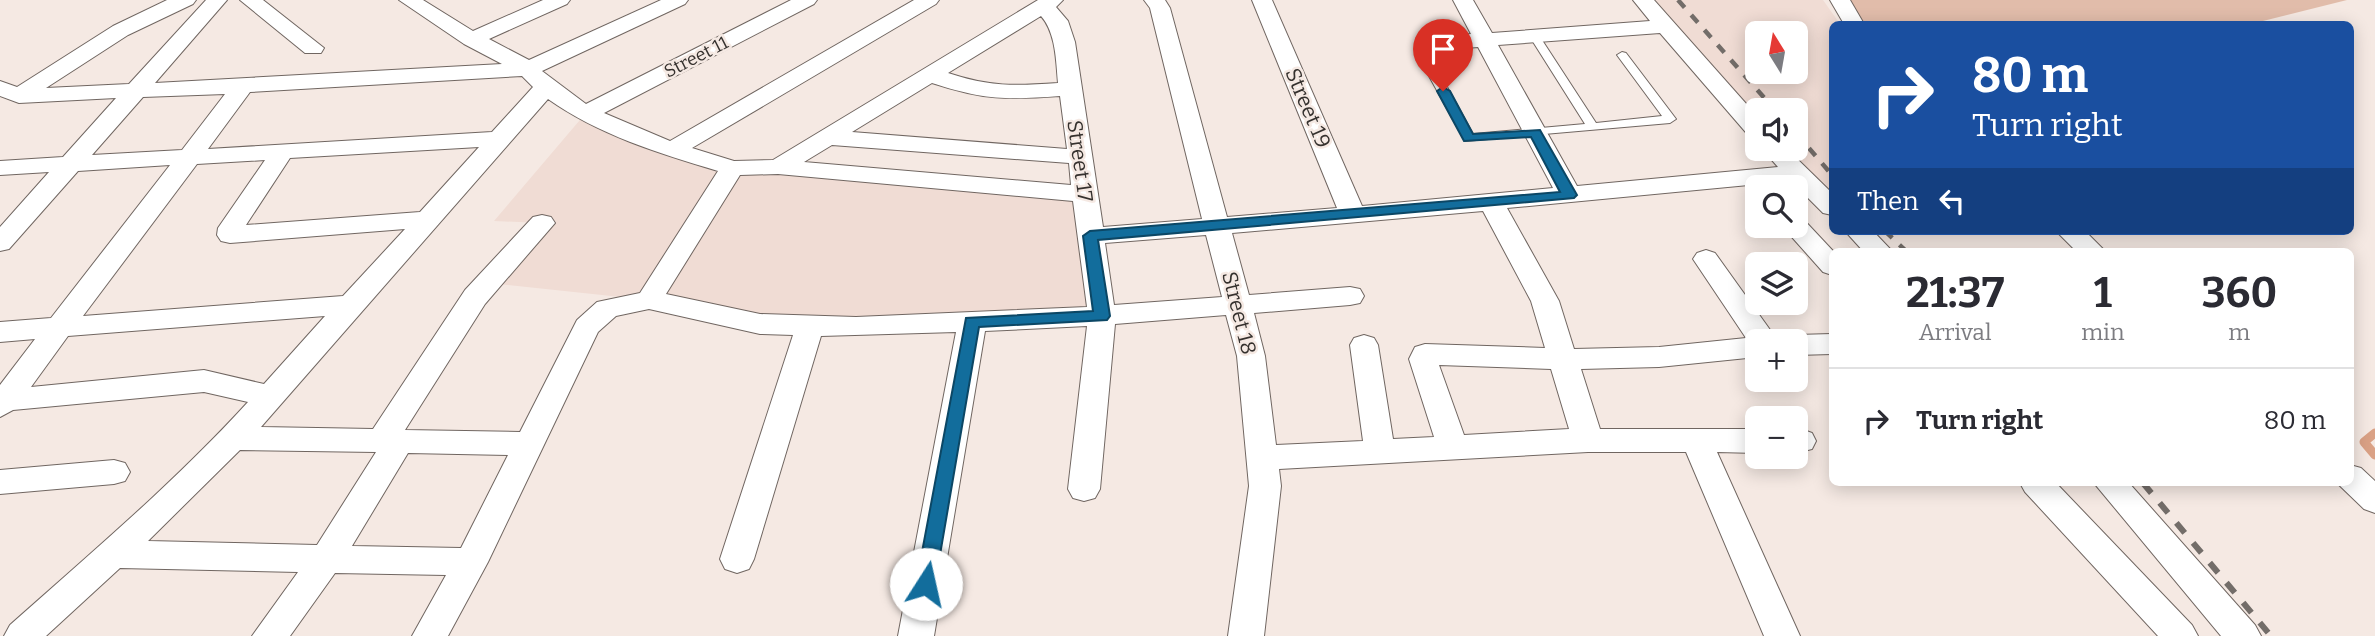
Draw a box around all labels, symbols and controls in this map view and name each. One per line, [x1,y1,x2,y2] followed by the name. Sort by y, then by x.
[1413,19,1473,91] pin
[1745,21,1808,84] north arrow
[1745,21,1808,469] map controls
[1424,30,1462,68] icon: arrive
[660,31,732,82] street label: Street 11
[1972,46,2088,105] text: 80 m
[1857,49,1948,140] icon: right
[1280,64,1336,152] street label: Street 19
[1745,98,1808,161] button: sound
[1972,106,2123,144] text: Turn right
[1061,118,1099,204] street label: Street 17
[1745,175,1808,238] button: search
[1933,182,1971,220] icon: left
[1857,186,1919,217] text: Then
[1745,252,1808,315] button: layers
[1906,268,2004,318] text: 21:37
[2094,268,2112,318] text: 1
[2201,268,2277,318] text: 360
[1216,269,1262,357] street label: Street 18
[1919,318,1992,346] text: Arrival
[2081,318,2125,346] text: min
[2228,318,2250,346] text: m
[1745,329,1808,392] button: +
[1857,402,1895,440] icon: right
[1916,405,2043,436] text: Turn right
[2264,405,2326,436] text: 80 m
[1745,406,1808,469] button: −
[889,547,963,621] position arrow

